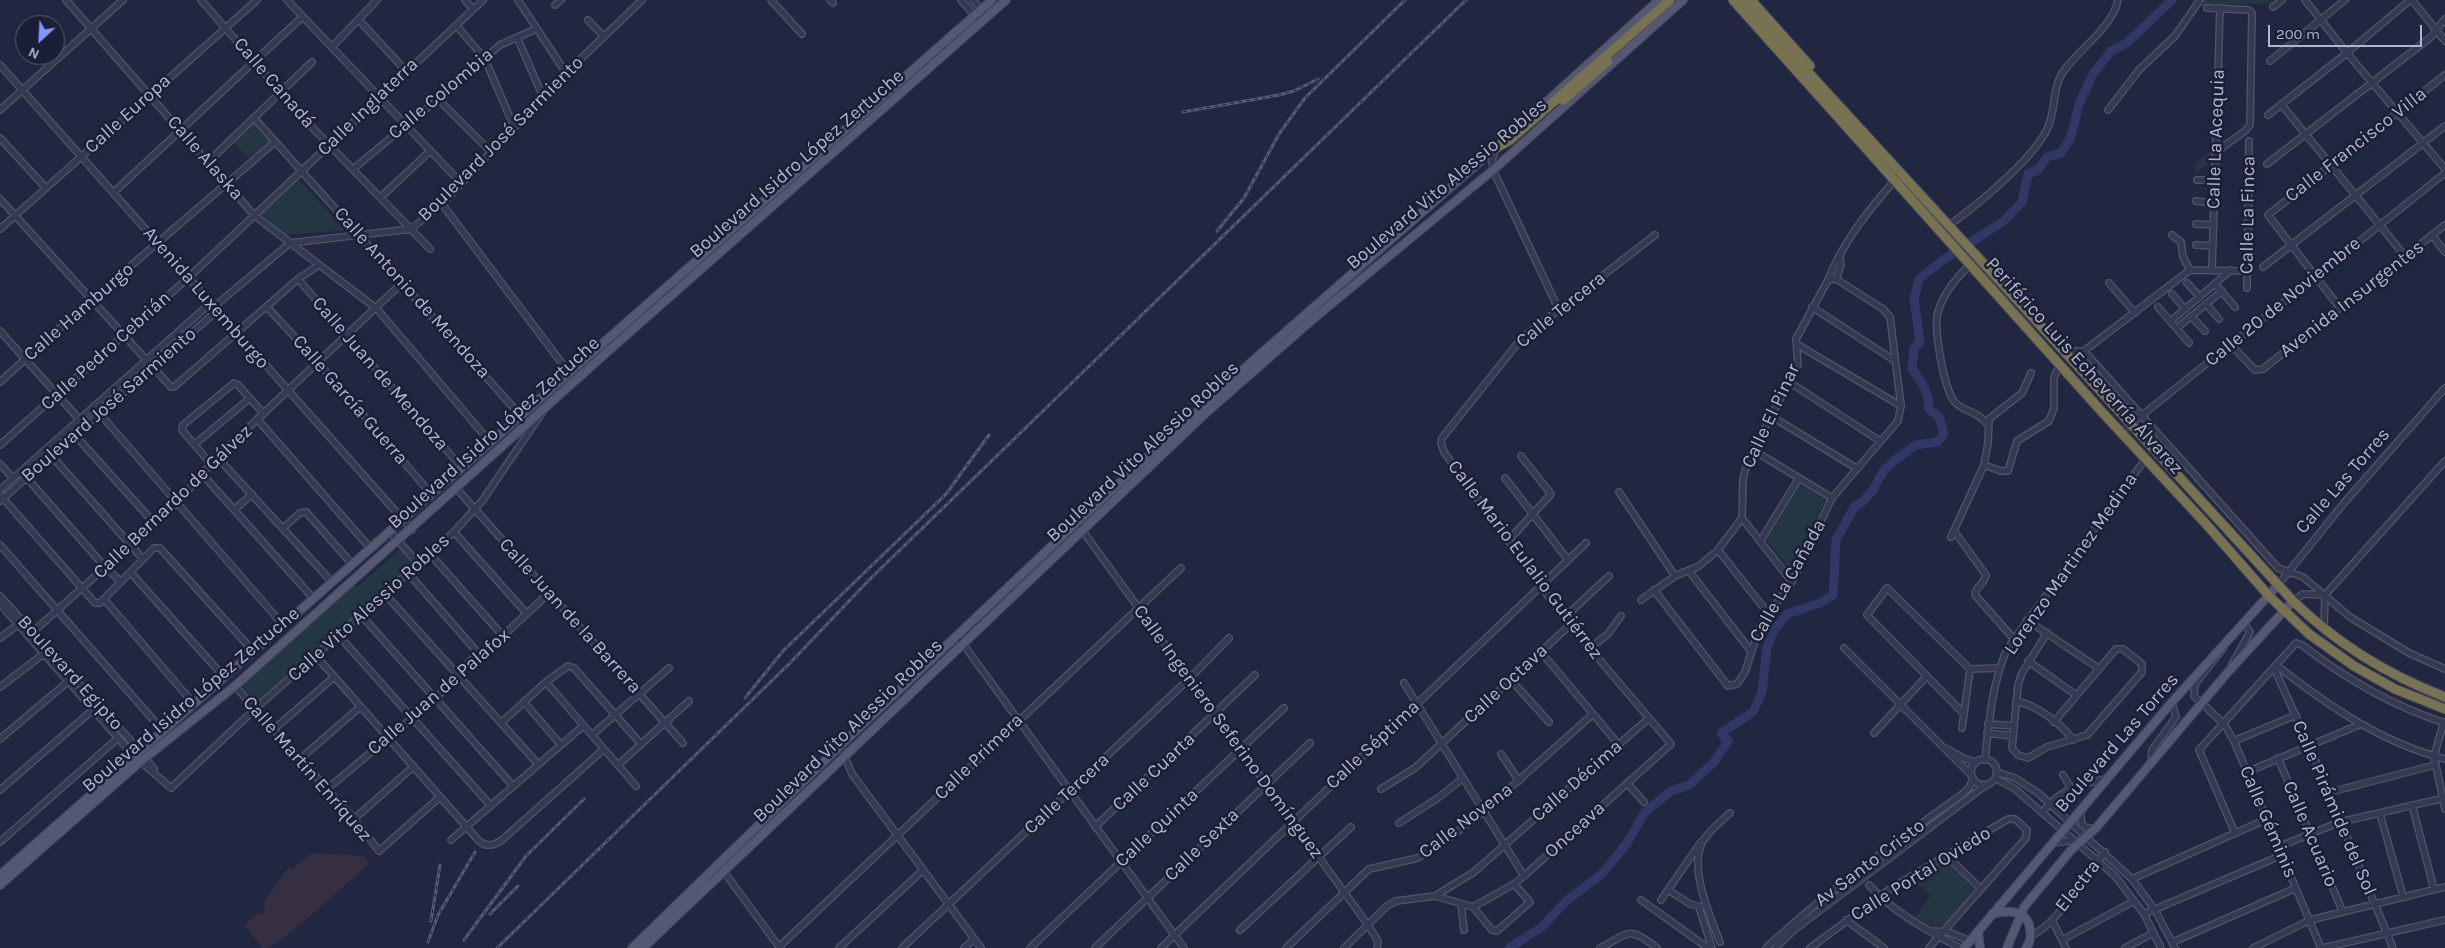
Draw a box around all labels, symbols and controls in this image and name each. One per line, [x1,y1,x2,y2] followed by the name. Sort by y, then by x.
[15,15,65,65] north arrow
[2270,15,2424,47] scale bar
[2276,25,2320,43] text: 200 m
[228,33,320,133] street label: Calle Canadá
[26,43,42,63] text: N
[384,44,498,144] street label: Calle Colombia
[413,51,589,227] street label: Boulevard José Sarmiento
[313,53,423,161] street label: Calle Inglaterra
[685,65,909,263] street label: Boulevard Isidro López Zertuche
[80,69,176,159] street label: Calle Europa
[2202,69,2230,209] street label: Calle La Acequia
[2281,83,2431,207] street label: Calle Francisco Villa
[1342,93,1552,275] street label: Boulevard Vito Alessio Robles
[162,111,248,205] street label: Calle Alaska
[2236,156,2260,274] street label: Calle La Finca
[329,203,495,383] street label: Calle Antonio de Mendoza
[138,222,274,374] street label: Avenida Luxemburgo
[2201,232,2365,372] street label: Calle 20 de Noviembre
[2275,236,2429,362] street label: Avenida Insurgentes
[1980,253,2188,479] street label: Periférico Luis Echeverría Álvarez
[19,258,139,366] street label: Calle Hamburgo
[1512,267,1610,353] street label: Calle Tercera
[36,287,176,415] street label: Calle Pedro Cebrián
[307,292,453,456] street label: Calle Juan de Mendoza
[17,323,201,487] street label: Boulevard José Sarmiento
[287,330,413,470] street label: Calle García Guerra
[384,332,604,534] street label: Boulevard Isidro López Zertuche
[1042,357,1244,547] street label: Boulevard Vito Alessio Robles
[1737,360,1805,472] street label: Calle El Pinar
[89,420,257,584] street label: Calle Bernardo de Gálvez
[2291,423,2395,539] street label: Calle Las Torres
[1443,456,1607,664] street label: Calle Mario Eulalio Gutiérrez
[1999,469,2143,659] street label: Lorenzo Martinez Medina
[1745,516,1831,646] street label: Calle La Cañada
[283,529,455,687] street label: Calle Vito Alessio Robles
[494,533,646,699] street label: Calle Juan de la Barrera
[1128,601,1328,863] street label: Calle Ingeniero Seferino Domínguez
[78,602,304,798] street label: Boulevard Isidro López Zertuche
[12,611,128,735] street label: Boulevard Egipto
[363,624,515,760] street label: Calle Juan de Palafox
[748,634,948,828] street label: Boulevard Vito Alessio Robles
[1459,639,1553,729] street label: Calle Octava
[2050,669,2184,817] street label: Boulevard Las Torres
[238,692,376,846] street label: Calle Martín Enríquez
[1321,696,1425,794] street label: Calle Séptima
[930,709,1028,805] street label: Calle Primera
[2287,717,2381,899] street label: Calle Pirámide del Sol
[1108,728,1200,816] street label: Calle Cuarta
[1527,735,1627,827] street label: Calle Décima
[1020,749,1114,839] street label: Calle Tercera
[2234,763,2302,881] street label: Calle Géminis
[1415,778,1517,864] street label: Calle Novena
[2278,778,2342,890] street label: Calle Acuario
[1111,784,1203,872] street label: Calle Quinta
[1540,797,1610,863] street label: Onceava
[1160,804,1244,886] street label: Calle Sexta
[1811,814,1929,912] street label: Av Santo Cristo
[1847,822,1995,926] street label: Calle Portal Oviedo
[2051,855,2105,917] street label: Electra

